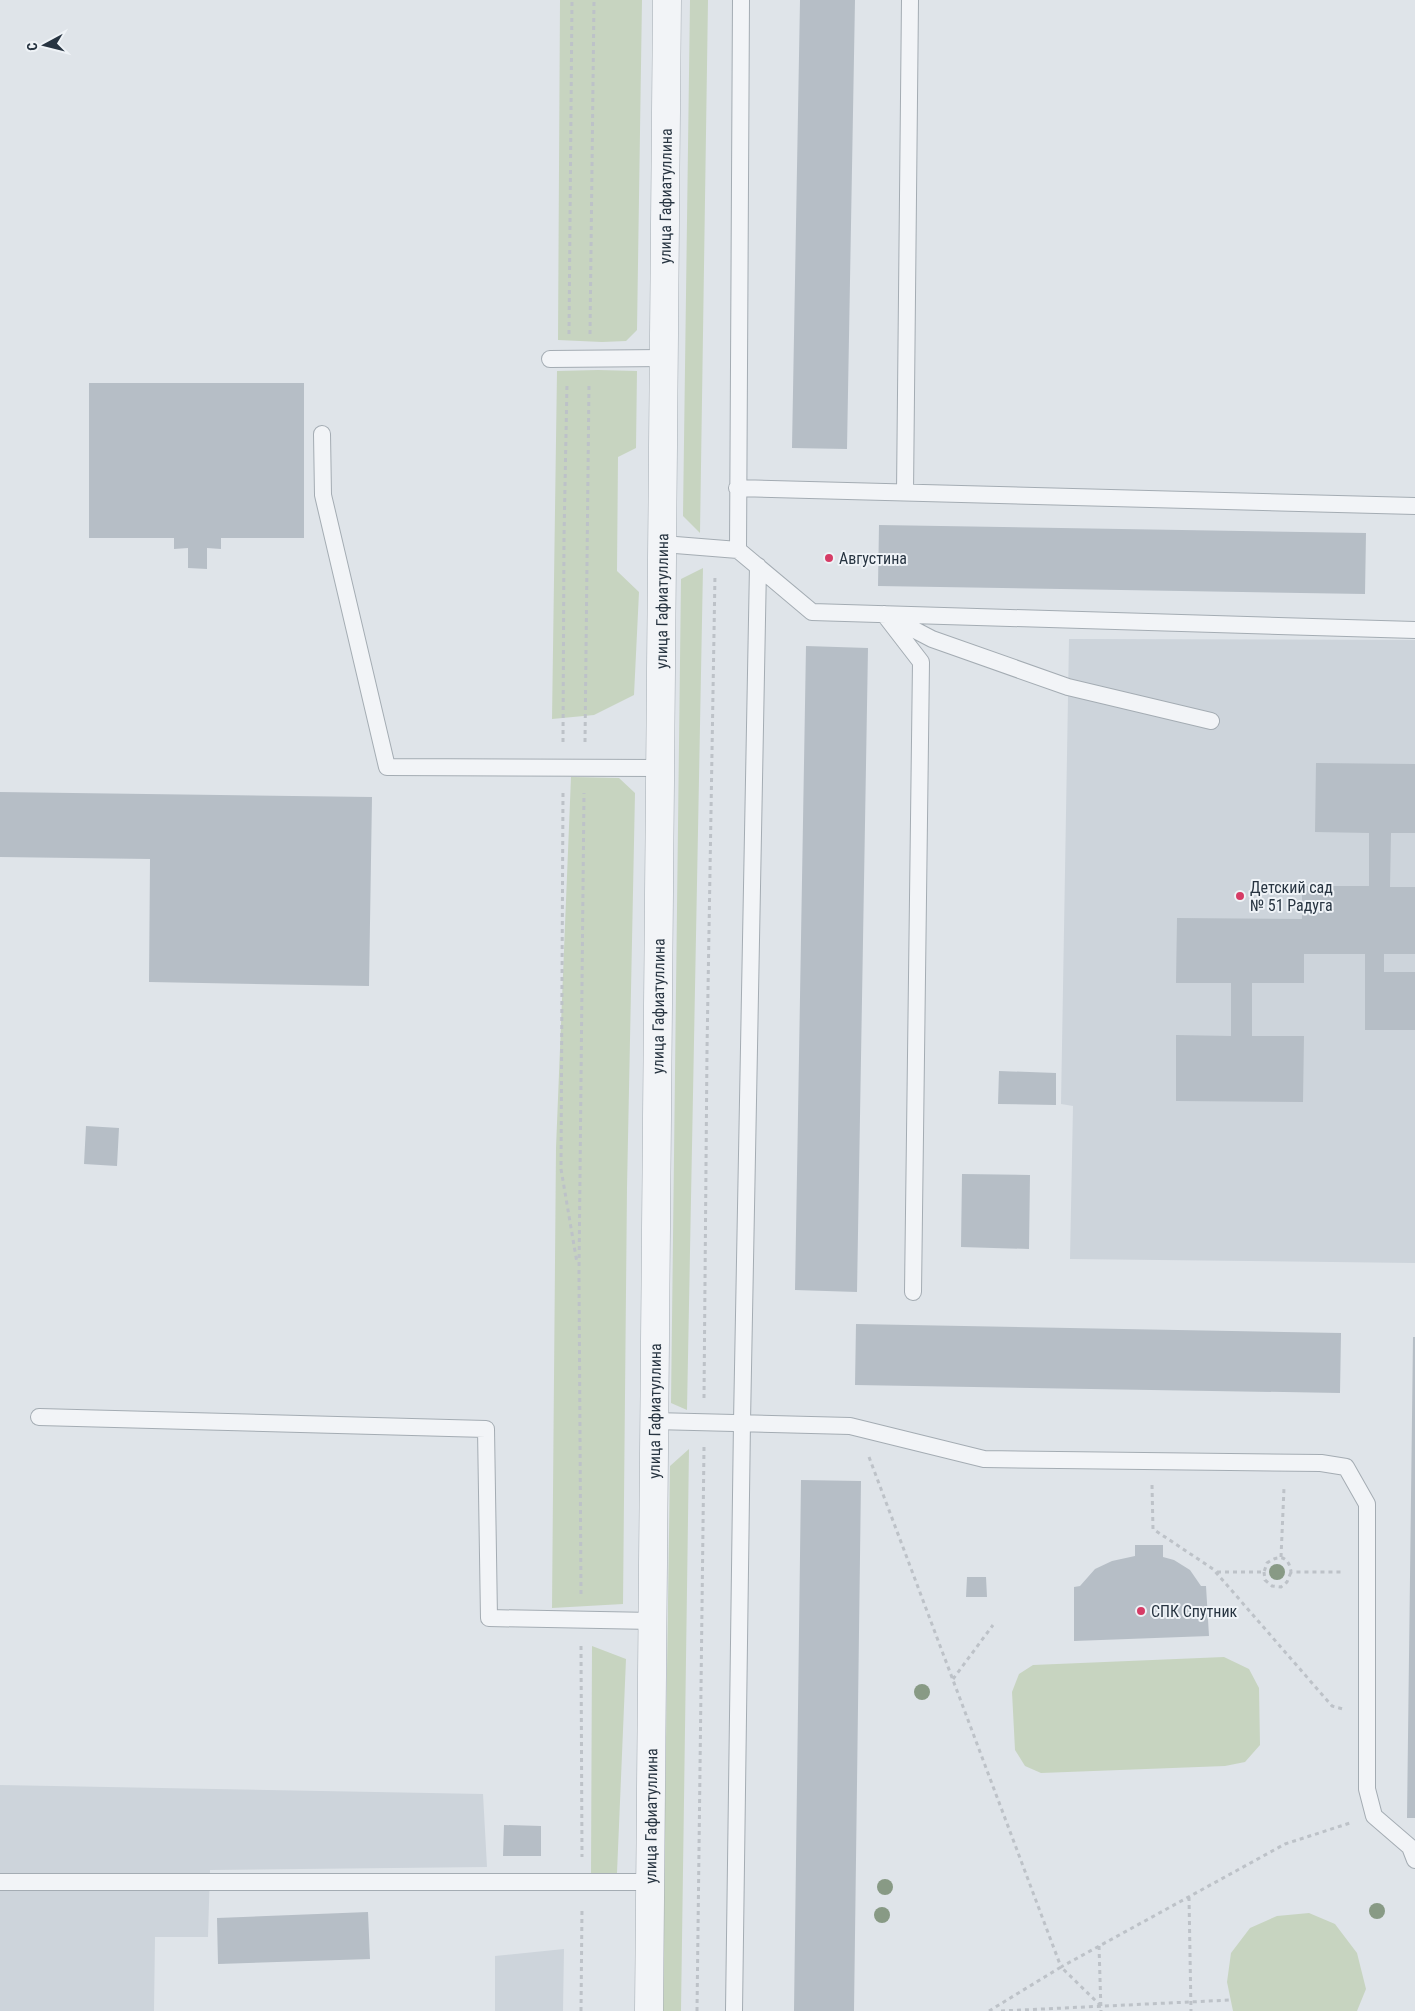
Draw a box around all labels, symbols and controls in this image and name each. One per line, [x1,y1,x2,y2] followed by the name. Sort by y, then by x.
[20,20,70,70] north arrow
[24,42,41,52] text: С
[656,128,676,264] street label: улица Гафиатуллина
[652,533,672,669] street label: улица Гафиатуллина
[839,549,907,568] place label: Августина
[823,552,835,564] marker: Августина
[1250,878,1333,915] place label: Детский сад № 51 Радуга
[1234,890,1246,902] marker: Детский сад № 51 Радуга
[648,938,669,1074] street label: улица Гафиатуллина
[645,1343,665,1479] street label: улица Гафиатуллина
[1151,1602,1238,1621] place label: СПК Спутник
[1135,1605,1147,1617] marker: СПК Спутник
[641,1748,661,1884] street label: улица Гафиатуллина

